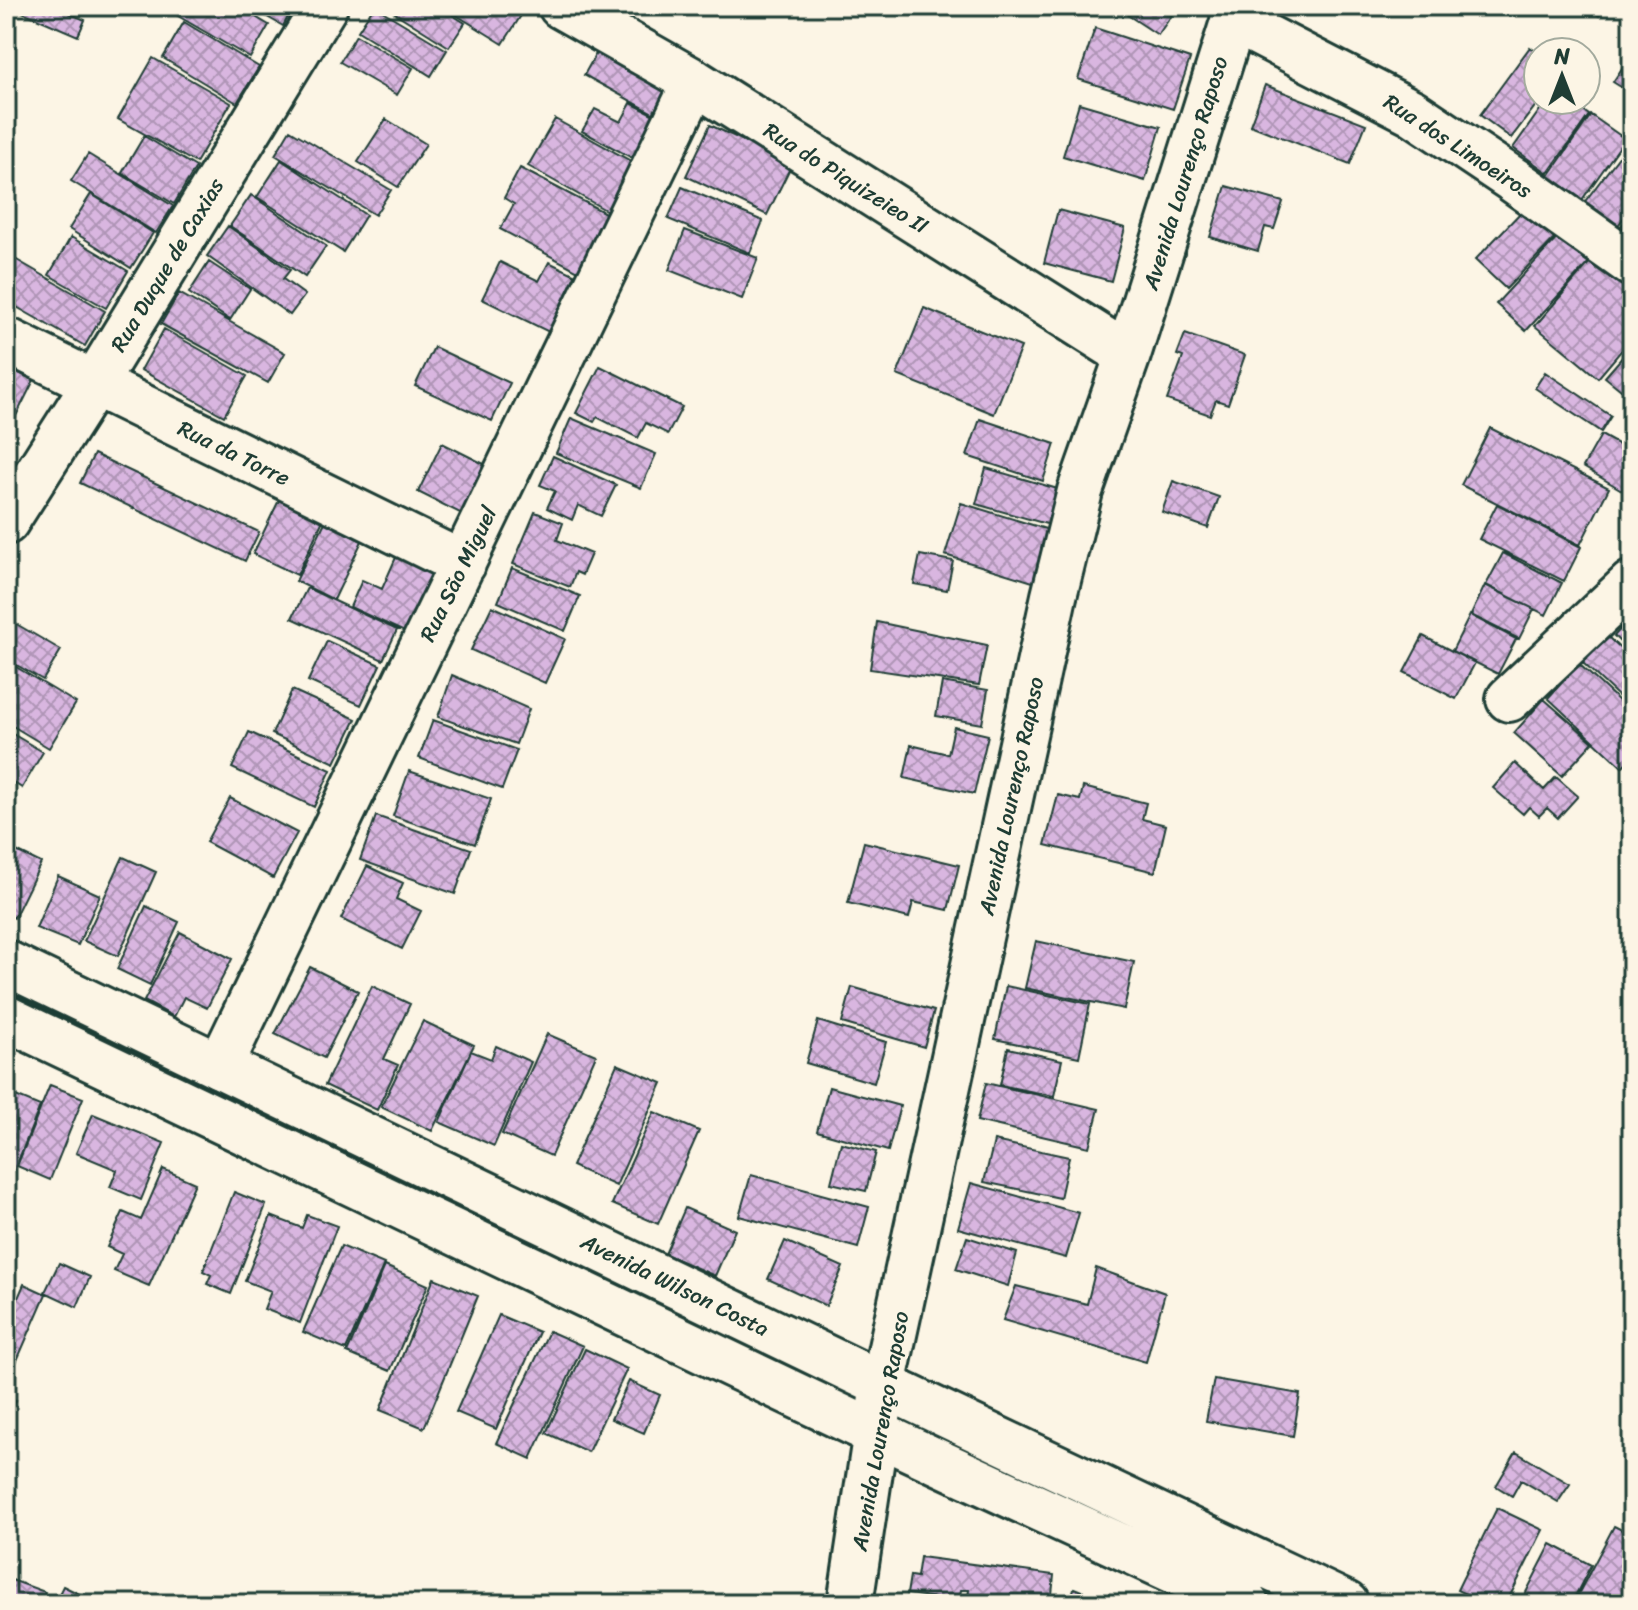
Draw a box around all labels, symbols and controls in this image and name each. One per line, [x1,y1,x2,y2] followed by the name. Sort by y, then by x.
[1522,36,1602,116] north arrow
[1553,37,1570,76] text: N
[1131,51,1239,296] street label: Avenida Lourenço Raposo
[1375,83,1541,210] street label: Rua dos Limoeiros
[756,111,937,245] street label: Rua do Piquizeieo II
[99,170,235,360] street label: Rua Duque de Caxias
[171,409,297,497] street label: Rua da Torre
[408,499,508,649] street label: Rua São Miguel
[966,673,1055,920] street label: Avenida Lourenço Raposo
[573,1222,776,1348] street label: Avenida Wilson Costa
[840,1308,920,1555] street label: Avenida Lourenço Raposo

